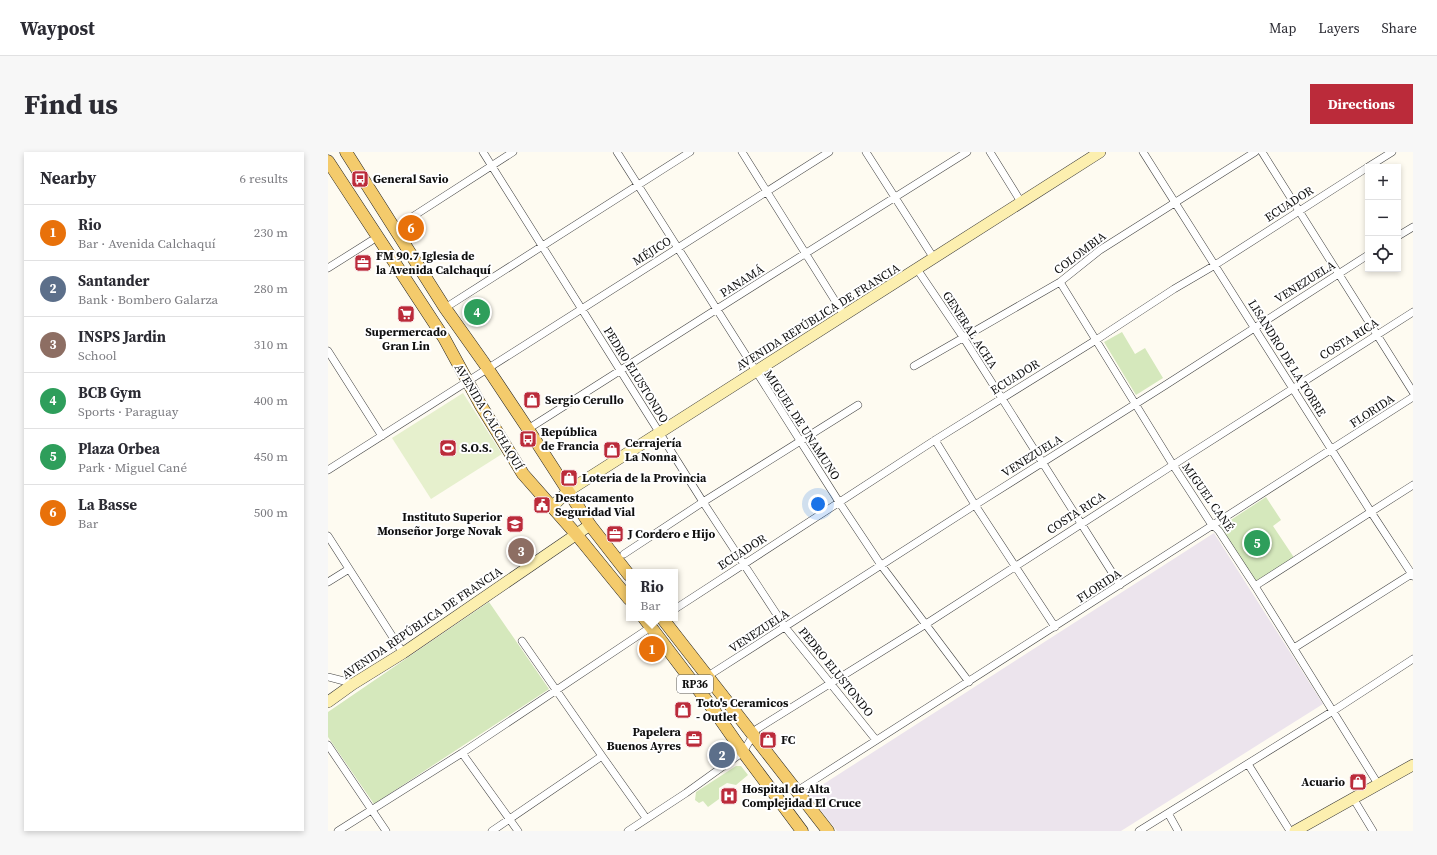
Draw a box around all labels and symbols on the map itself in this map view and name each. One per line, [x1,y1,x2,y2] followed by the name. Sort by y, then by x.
[350,169,370,189] bus stop icon: General Savio
[373,171,449,187] place label: General Savio
[1262,182,1317,226] street label: ECUADOR
[398,213,424,243] pin: 6
[1051,228,1109,278] street label: COLOMBIA
[630,233,674,269] street label: MÉJICO
[376,248,491,278] place label: FM 90.7 Iglesia de la Avenida Calchaquí
[353,253,373,273] office icon: FM 90.7 Iglesia de la Avenida Calchaquí
[1272,257,1338,307] street label: VENEZUELA
[733,260,903,374] street label: AVENIDA REPÚBLICA DE FRANCIA
[717,261,767,301] street label: PANAMÁ
[939,288,1001,372] street label: GENERAL ACHA
[464,297,490,327] pin: 4
[1244,297,1330,419] street label: LISANDRO DE LA TORRE
[396,304,416,324] supermarket icon: Supermercado Gran Lin
[1316,315,1382,363] street label: COSTA RICA
[365,324,447,354] place label: Supermercado Gran Lin
[600,324,672,426] street label: PEDRO ELUSTONDO
[987,356,1043,398] street label: ECUADOR
[451,361,527,473] street label: AVENIDA CALCHAQUÍ
[760,367,844,483] street label: MIGUEL DE UNAMUNO
[522,390,542,410] shop icon: Sergio Cerullo
[1347,391,1397,431] street label: FLORIDA
[545,392,624,408] place label: Sergio Cerullo
[541,424,599,454] place label: República de Francia
[518,429,538,449] bus stop icon: República de Francia
[999,431,1065,481] street label: VENEZUELA
[625,435,682,465] place label: Cerrajería La Nonna
[438,438,458,458] sports icon: S.O.S.
[461,440,492,456] place label: S.O.S.
[602,440,622,460] shop icon: Cerrajería La Nonna
[1178,460,1238,534] street label: MIGUEL CANÉ
[559,468,579,488] shop icon: Loteria de la Provincia
[582,470,707,486] place label: Loteria de la Provincia
[1044,488,1108,538] street label: COSTA RICA
[555,490,635,520] place label: Destacamento Seguridad Vial
[808,494,828,514] your location
[532,495,552,515] public building icon: Destacamento Seguridad Vial
[377,509,503,539] place label: Instituto Superior Monseñor Jorge Novak
[505,514,525,534] school or university icon: Instituto Superior Monseñor Jorge Novak
[605,524,625,544] office icon: J Cordero e Hijo
[627,526,716,542] place label: J Cordero e Hijo
[1244,528,1270,558] pin: 5
[715,530,770,574] street label: ECUADOR
[508,536,534,566] pin: 3
[339,563,505,683] street label: AVENIDA REPÚBLICA DE FRANCIA
[1074,566,1124,606] street label: FLORIDA
[726,606,792,656] street label: VENEZUELA
[795,624,877,720] street label: PEDRO ELUSTONDO
[639,634,665,664] pin: 1
[677,675,713,693] road number: RP36
[696,695,789,725] place label: Toto's Ceramicos - Outlet
[673,700,693,720] shop icon: Toto's Ceramicos - Outlet
[607,724,682,754] place label: Papelera Buenos Ayres
[684,729,704,749] office icon: Papelera Buenos Ayres
[758,730,778,750] shop icon: FC
[781,732,796,748] place label: FC
[709,740,735,770] pin: 2
[1348,772,1368,792] shop icon: Acuario
[1301,774,1345,790] place label: Acuario
[742,781,861,811] place label: Hospital de Alta Complejidad El Cruce
[719,786,739,806] hospital icon: Hospital de Alta Complejidad El Cruce

